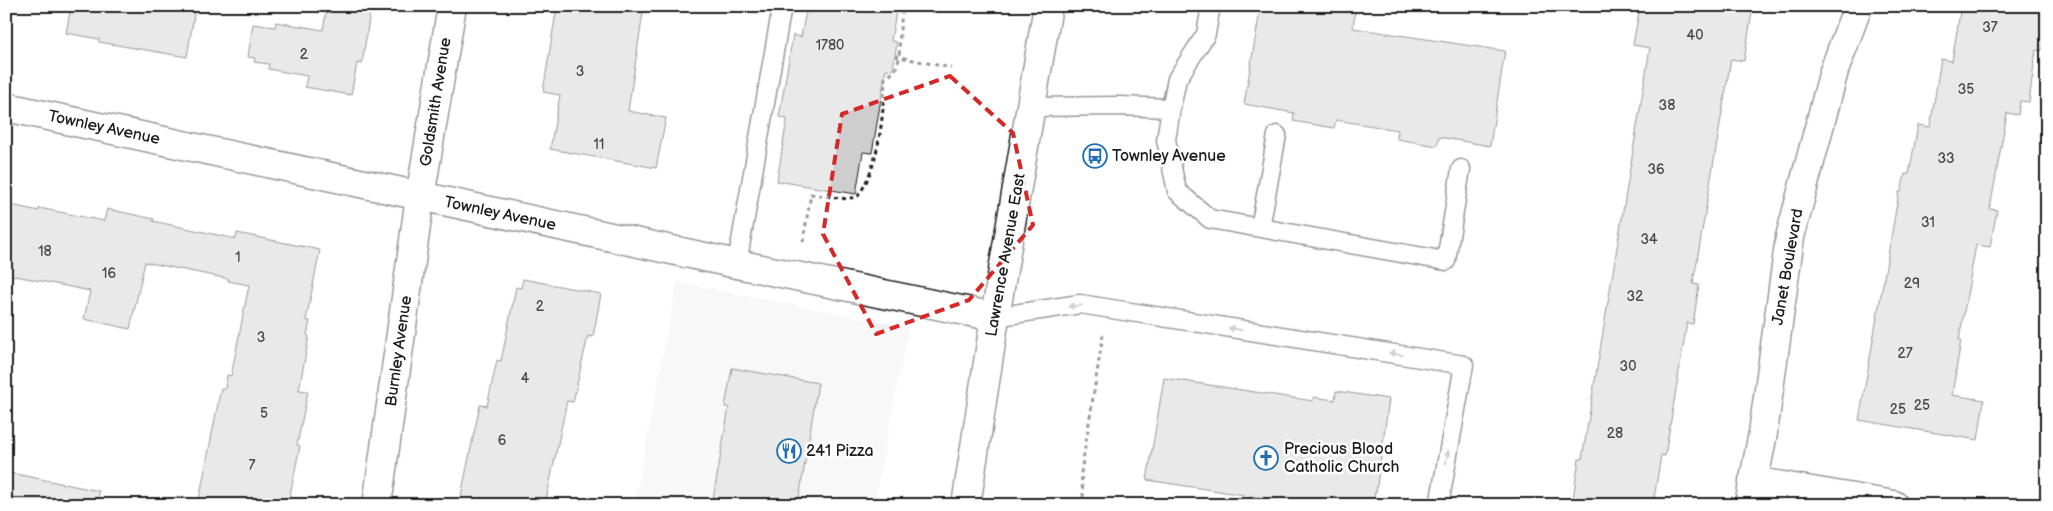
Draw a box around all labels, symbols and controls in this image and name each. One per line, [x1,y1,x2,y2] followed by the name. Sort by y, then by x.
[1982,19,1998,36] house number: 37
[1687,27,1703,44] house number: 40
[416,36,456,168] street label: Goldsmith Avenue
[816,37,844,54] house number: 1780
[300,46,309,63] house number: 2
[576,63,584,80] house number: 3
[1958,81,1974,98] house number: 35
[1659,97,1675,114] house number: 38
[46,107,162,149] street label: Townley Avenue
[594,136,604,153] house number: 11
[1082,143,1108,169] bus stop icon: Townley Avenue
[1112,147,1226,166] place label: Townley Avenue
[1937,150,1955,167] house number: 33
[1647,161,1665,178] house number: 36
[982,172,1030,338] street label: Lawrence Avenue East
[442,193,558,235] street label: Townley Avenue
[1768,207,1808,327] street label: Janet Boulevard
[1921,214,1935,231] house number: 31
[1640,231,1658,248] house number: 34
[38,243,52,260] house number: 18
[235,249,241,266] house number: 1
[102,265,116,282] house number: 16
[1904,275,1920,292] house number: 29
[1627,288,1644,305] house number: 32
[382,294,416,408] street label: Burnley Avenue
[536,298,545,315] house number: 2
[1066,302,1082,310] one-way arrow
[1227,324,1243,332] one-way arrow
[257,329,265,346] house number: 3
[1897,345,1913,362] house number: 27
[1387,350,1403,358] one-way arrow
[1620,358,1636,375] house number: 30
[521,370,530,387] house number: 4
[1914,397,1930,414] house number: 25
[1890,401,1906,418] house number: 25
[260,405,268,422] house number: 5
[1607,425,1623,442] house number: 28
[498,432,507,449] house number: 6
[776,438,802,464] restaurant icon: 241 Pizza
[1284,440,1399,477] place label: Precious Blood Catholic Church
[806,442,873,461] place label: 241 Pizza
[1253,445,1279,471] church icon: Precious Blood Catholic Church
[1444,448,1452,464] one-way arrow
[249,457,256,474] house number: 7

